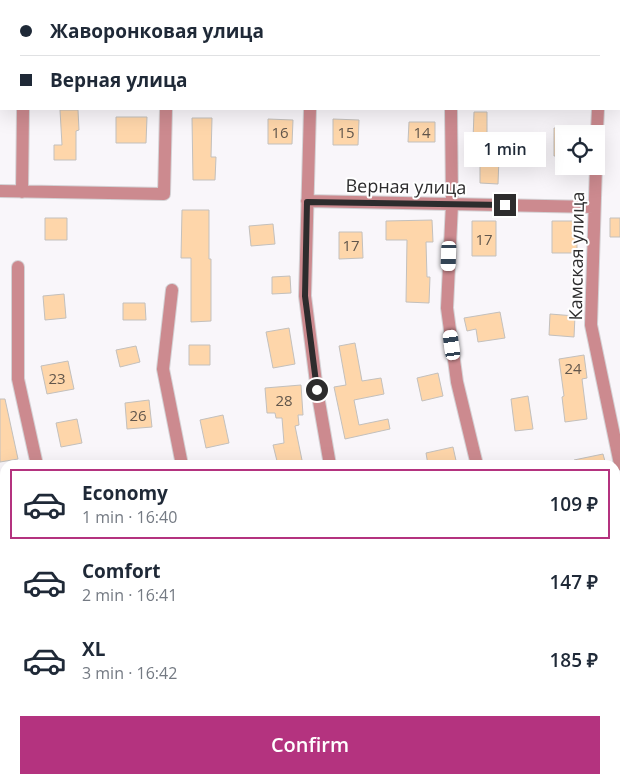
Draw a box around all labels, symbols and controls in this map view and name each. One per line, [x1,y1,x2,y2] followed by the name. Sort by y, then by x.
[50,18,264,44] text: Жаворонковая улица
[50,67,188,93] text: Верная улица
[271,122,289,142] house number: 16
[337,122,355,142] house number: 15
[413,122,431,142] house number: 14
[555,125,605,175] map controls
[555,125,605,175] button: locate
[464,132,546,168] callout: 1 min
[483,138,527,160] text: 1 min
[345,173,467,199] street label: Верная улица
[563,191,589,321] street label: Камская улица
[494,194,516,216] route end
[475,229,493,249] house number: 17
[342,235,360,255] house number: 17
[440,241,457,271] car
[442,329,461,361] car
[564,358,582,378] house number: 24
[48,368,66,388] house number: 23
[306,379,328,401] route start
[275,390,293,410] house number: 28
[129,405,147,425] house number: 26
[82,480,168,506] text: Economy
[22,482,67,527] icon: car
[549,491,598,517] text: 109 ₽
[82,506,177,528] text: 1 min · 16:40
[82,558,161,584] text: Comfort
[22,560,67,605] icon: car
[549,569,598,595] text: 147 ₽
[82,584,177,606] text: 2 min · 16:41
[82,636,105,662] text: XL
[22,638,67,683] icon: car
[549,647,598,673] text: 185 ₽
[82,662,177,684] text: 3 min · 16:42
[20,716,600,774] button: Confirm

